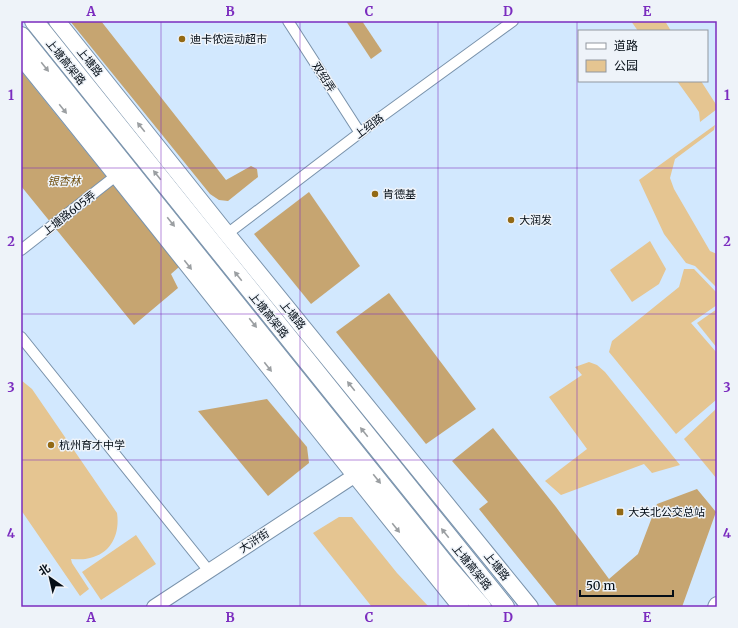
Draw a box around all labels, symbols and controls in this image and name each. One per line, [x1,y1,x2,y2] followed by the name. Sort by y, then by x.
[85,3,96,20] text: A
[225,3,235,20] text: B
[365,3,374,20] text: C
[503,3,513,20] text: D
[643,3,652,20] text: E
[578,30,708,82] legend
[190,32,267,46] place label: 迪卡侬运动超市
[177,34,187,44] marker: 迪卡侬运动超市
[43,36,89,88] street label: 上塘高架路
[614,38,638,53] text: 道路
[74,45,106,79] street label: 上塘路
[614,58,638,73] text: 公园
[309,59,339,95] street label: 双绍弄
[41,61,49,72] one-way arrow
[8,87,14,104] text: 1
[724,87,730,104] text: 1
[59,103,68,114] one-way arrow
[352,110,386,142] street label: 上绍路
[137,121,146,132] one-way arrow
[152,170,161,180] one-way arrow
[48,174,82,188] park label: 银杏林
[383,187,416,201] place label: 肯德基
[40,188,98,238] street label: 上塘路605弄
[370,189,380,199] marker: 肯德基
[519,213,552,227] place label: 大润发
[506,215,516,225] marker: 大润发
[167,216,175,227] one-way arrow
[7,233,15,250] text: 2
[723,233,731,250] text: 2
[183,260,192,271] one-way arrow
[234,271,242,282] one-way arrow
[246,289,292,341] street label: 上塘高架路
[277,298,309,332] street label: 上塘路
[248,318,257,329] one-way arrow
[264,362,273,373] one-way arrow
[7,379,15,396] text: 3
[723,379,731,396] text: 3
[346,381,355,392] one-way arrow
[359,427,368,438] one-way arrow
[59,438,125,452] place label: 杭州育才中学
[46,440,56,450] marker: 杭州育才中学
[373,474,382,485] one-way arrow
[628,505,705,519] place label: 大关北公交总站
[615,507,625,517] marker: 大关北公交总站
[392,522,401,533] one-way arrow
[7,525,16,542] text: 4
[723,525,732,542] text: 4
[236,526,272,556] street label: 大浒街
[441,528,449,539] one-way arrow
[449,541,495,593] street label: 上塘高架路
[481,549,513,583] street label: 上塘路
[30,558,70,598] north arrow
[36,561,53,579] text: 北
[580,572,673,598] scale bar
[586,578,615,593] text: 50 m
[85,609,96,626] text: A
[225,609,235,626] text: B
[365,609,374,626] text: C
[503,609,513,626] text: D
[643,609,652,626] text: E

